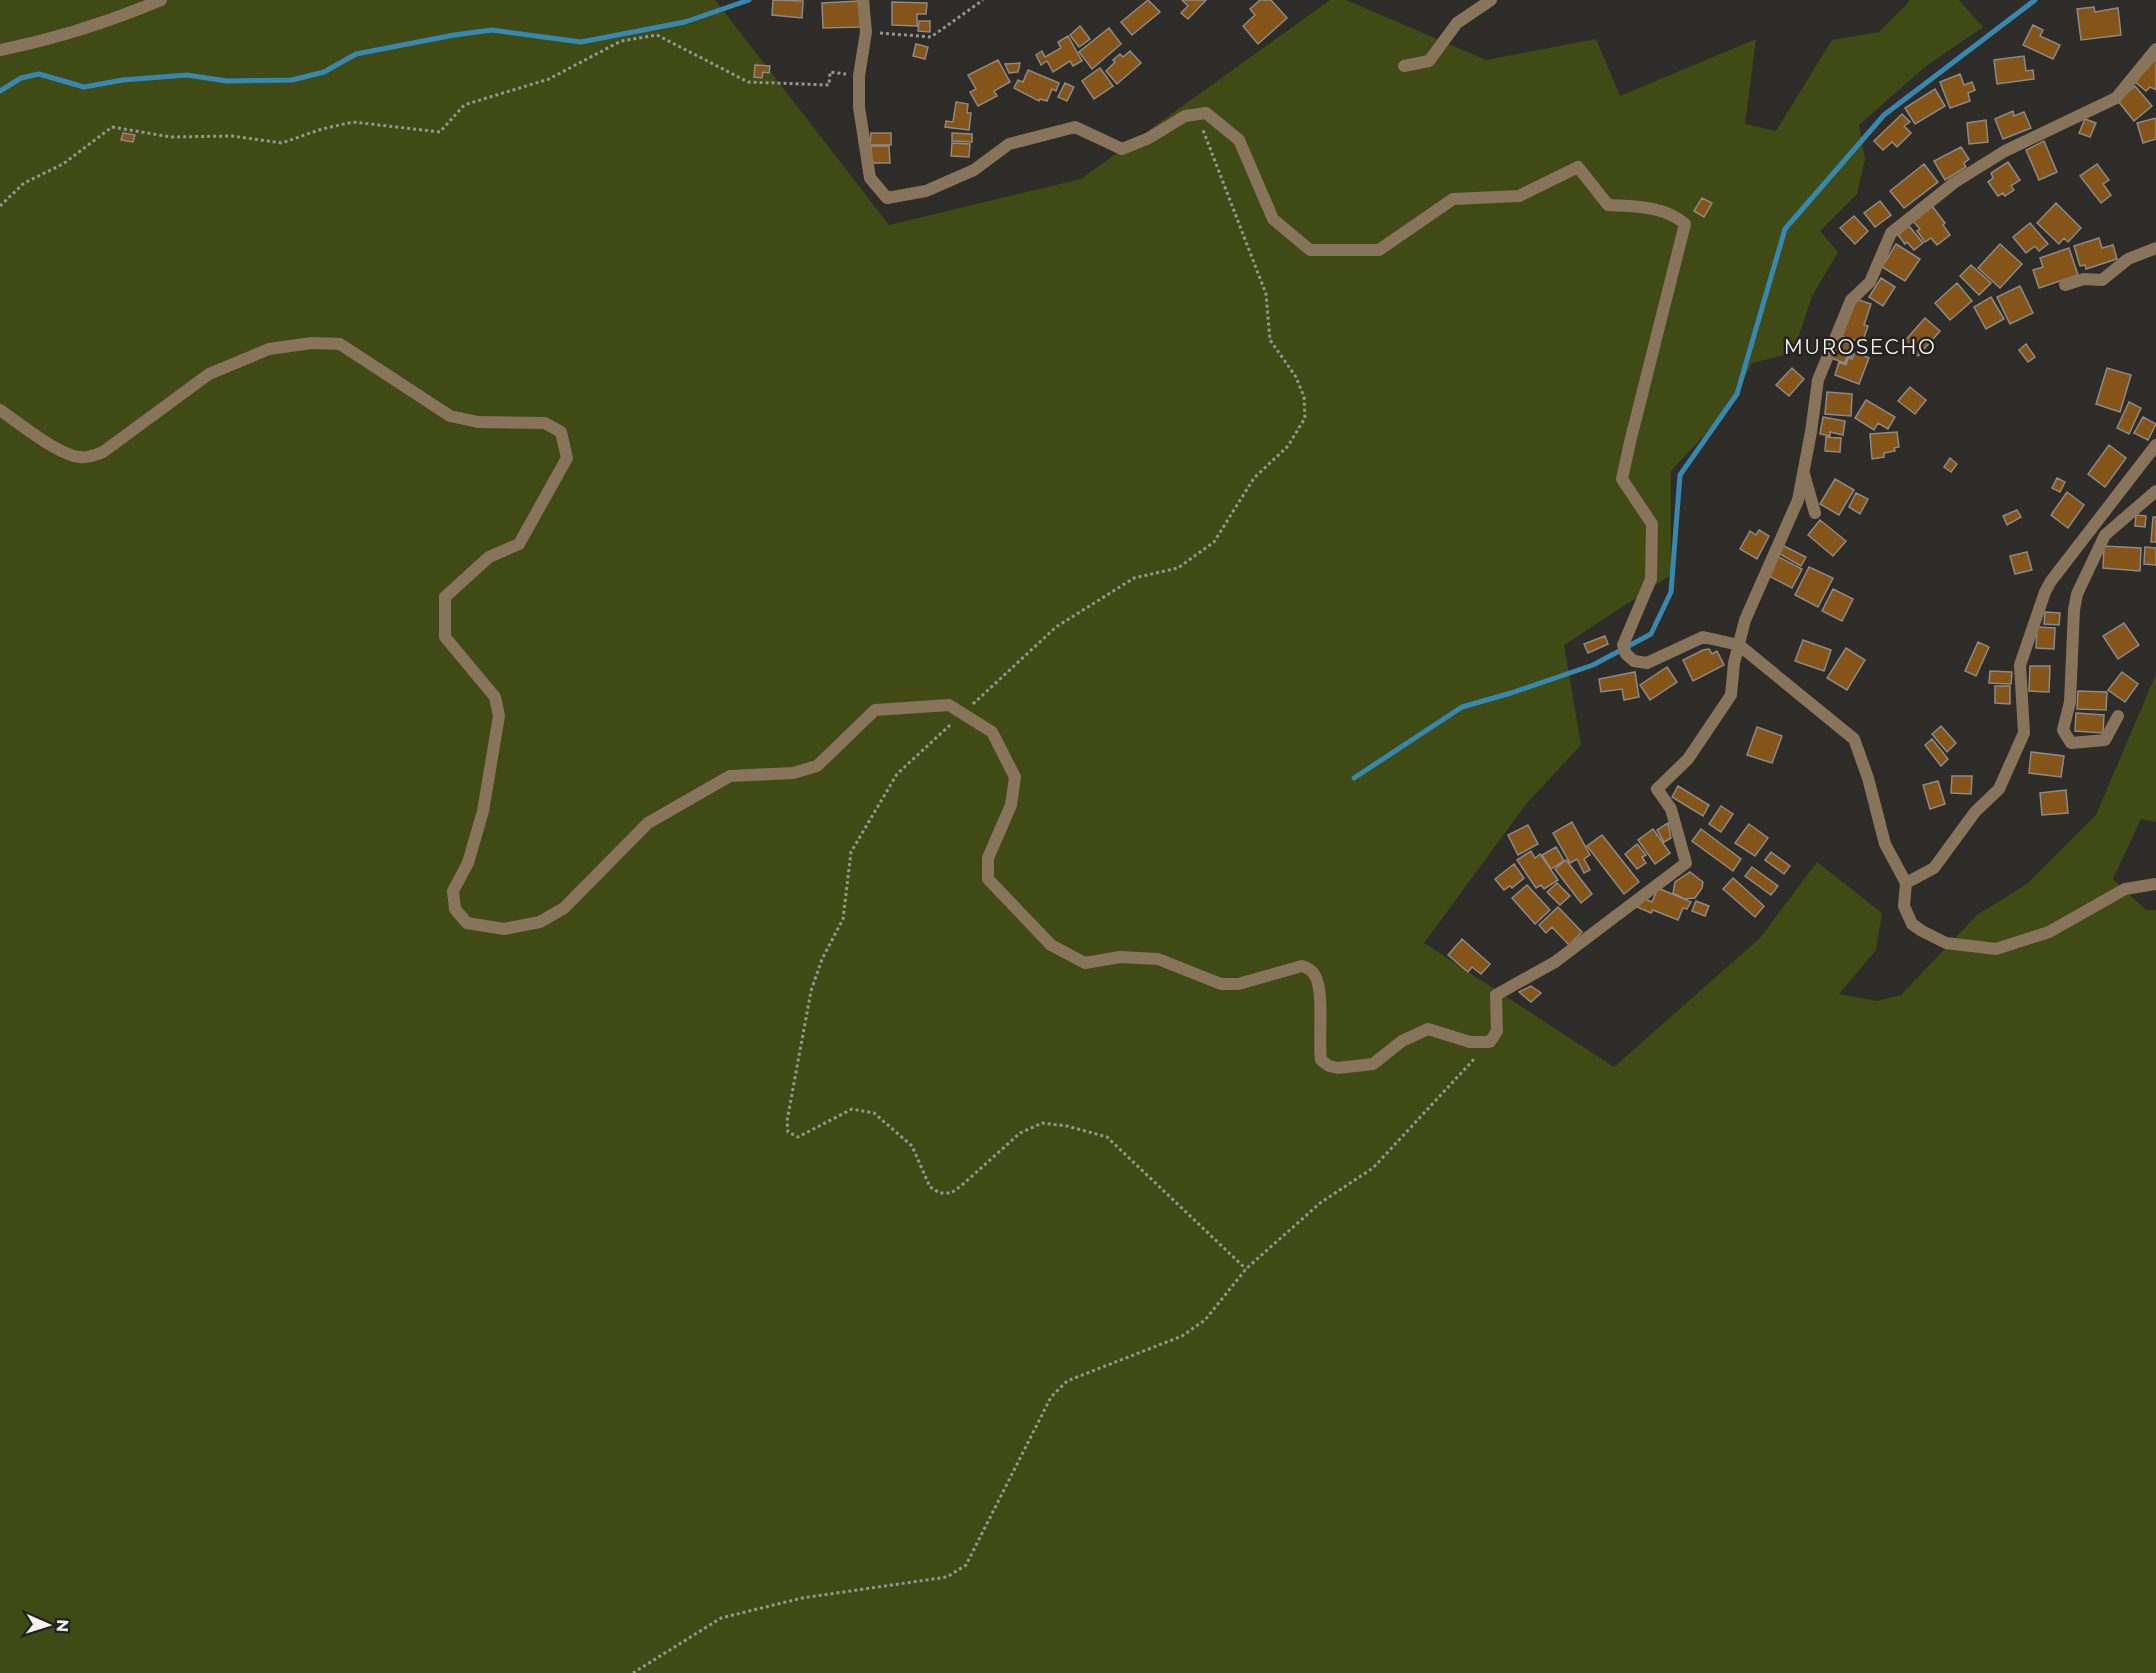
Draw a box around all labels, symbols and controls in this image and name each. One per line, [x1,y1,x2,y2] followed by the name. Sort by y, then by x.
[1784,335,1936,359] district label: MUROSECHO
[18,1595,78,1655] north arrow
[53,1619,72,1633] text: N

